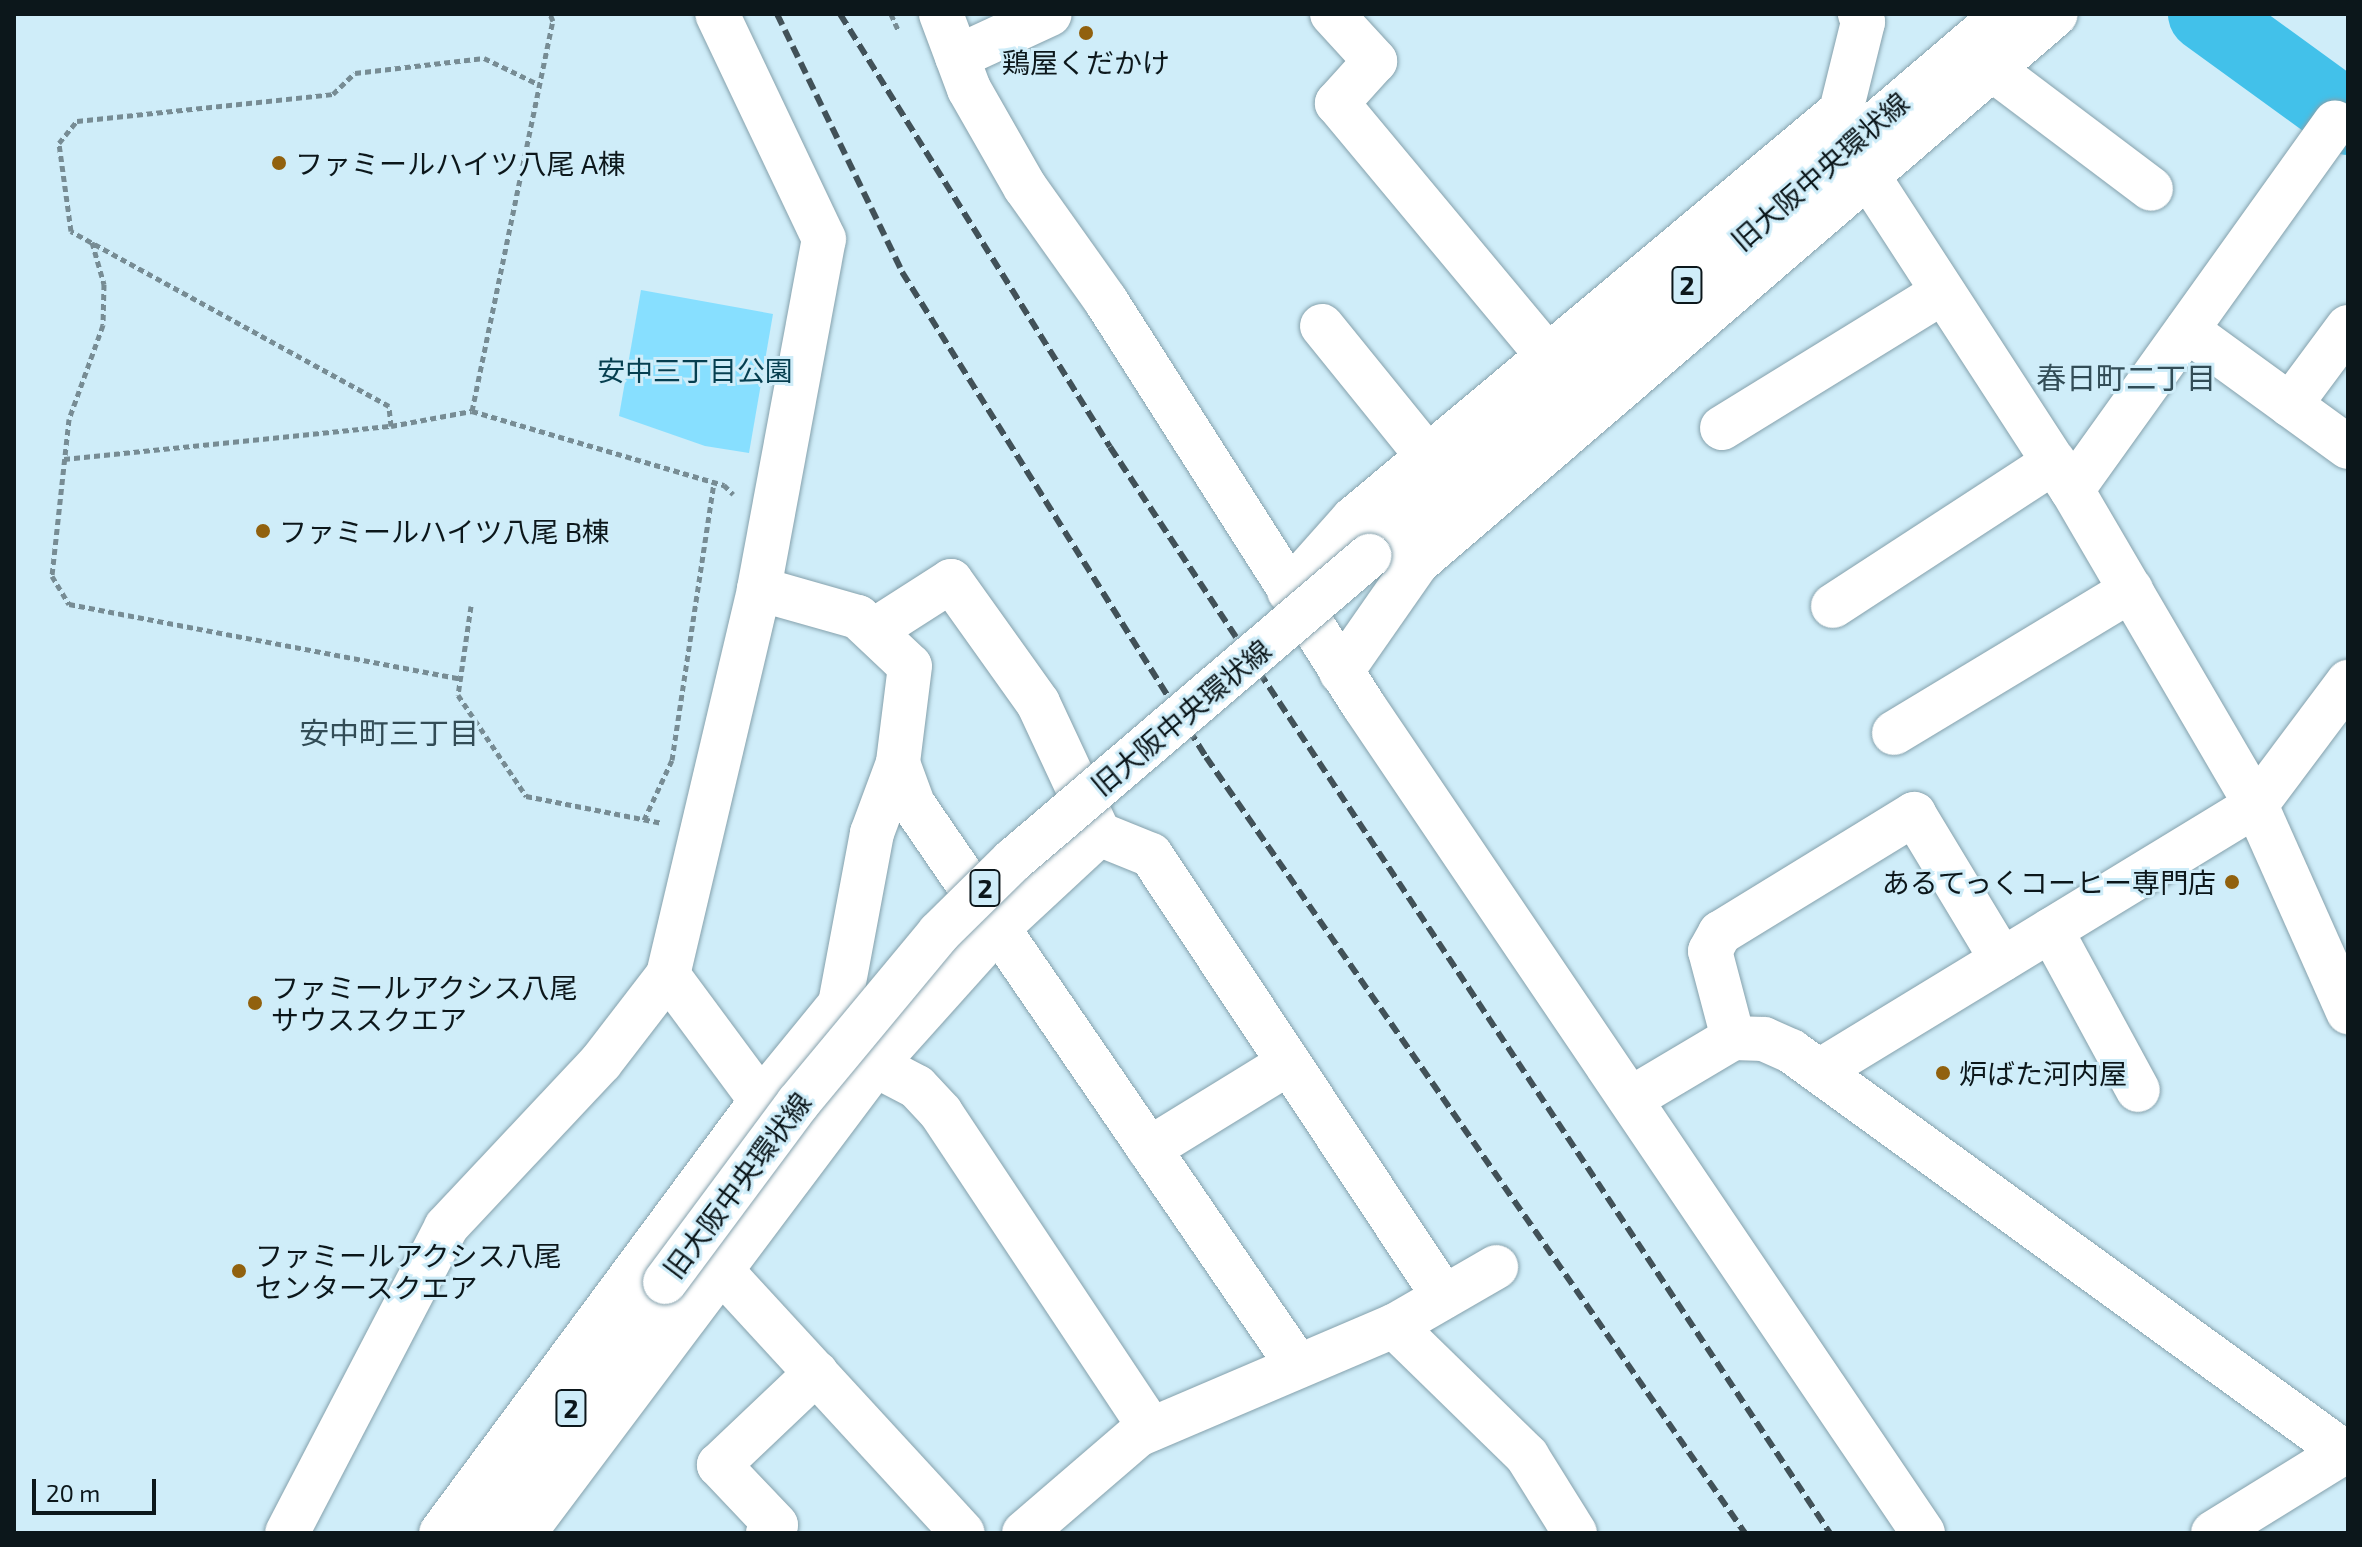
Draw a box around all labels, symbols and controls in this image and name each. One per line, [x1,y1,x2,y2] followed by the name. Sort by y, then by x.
[1077,24,1095,42] marker: 鶏屋くだかけ
[1002,45,1170,79] place label: 鶏屋くだかけ
[1724,85,1916,257] street label: 旧大阪中央環状線
[295,146,627,180] place label: ファミールハイツ八尾 A棟
[270,154,288,172] marker: ファミールハイツ八尾 A棟
[1671,263,1703,307] road number: 2
[597,353,793,387] park label: 安中三丁目公園
[2036,359,2216,395] district label: 春日町二丁目
[279,514,611,548] place label: ファミールハイツ八尾 B棟
[254,522,272,540] marker: ファミールハイツ八尾 B棟
[1084,632,1278,802] street label: 旧大阪中央環状線
[299,714,479,750] district label: 安中町三丁目
[1880,865,2216,899] place label: あるてっくコーヒー専門店
[969,866,1001,910] road number: 2
[2223,873,2241,891] marker: あるてっくコーヒー専門店
[271,970,579,1036] place label: ファミールアクシス八尾 サウススクエア
[246,994,264,1012] marker: ファミールアクシス八尾 サウススクエア
[1959,1056,2127,1090] place label: 炉ばた河内屋
[1934,1064,1952,1082] marker: 炉ばた河内屋
[656,1085,818,1285] street label: 旧大阪中央環状線
[255,1238,563,1304] place label: ファミールアクシス八尾 センタースクエア
[230,1262,248,1280] marker: ファミールアクシス八尾 センタースクエア
[555,1386,587,1430] road number: 2
[36,1463,160,1513] scale bar
[46,1478,100,1507] text: 20 m

